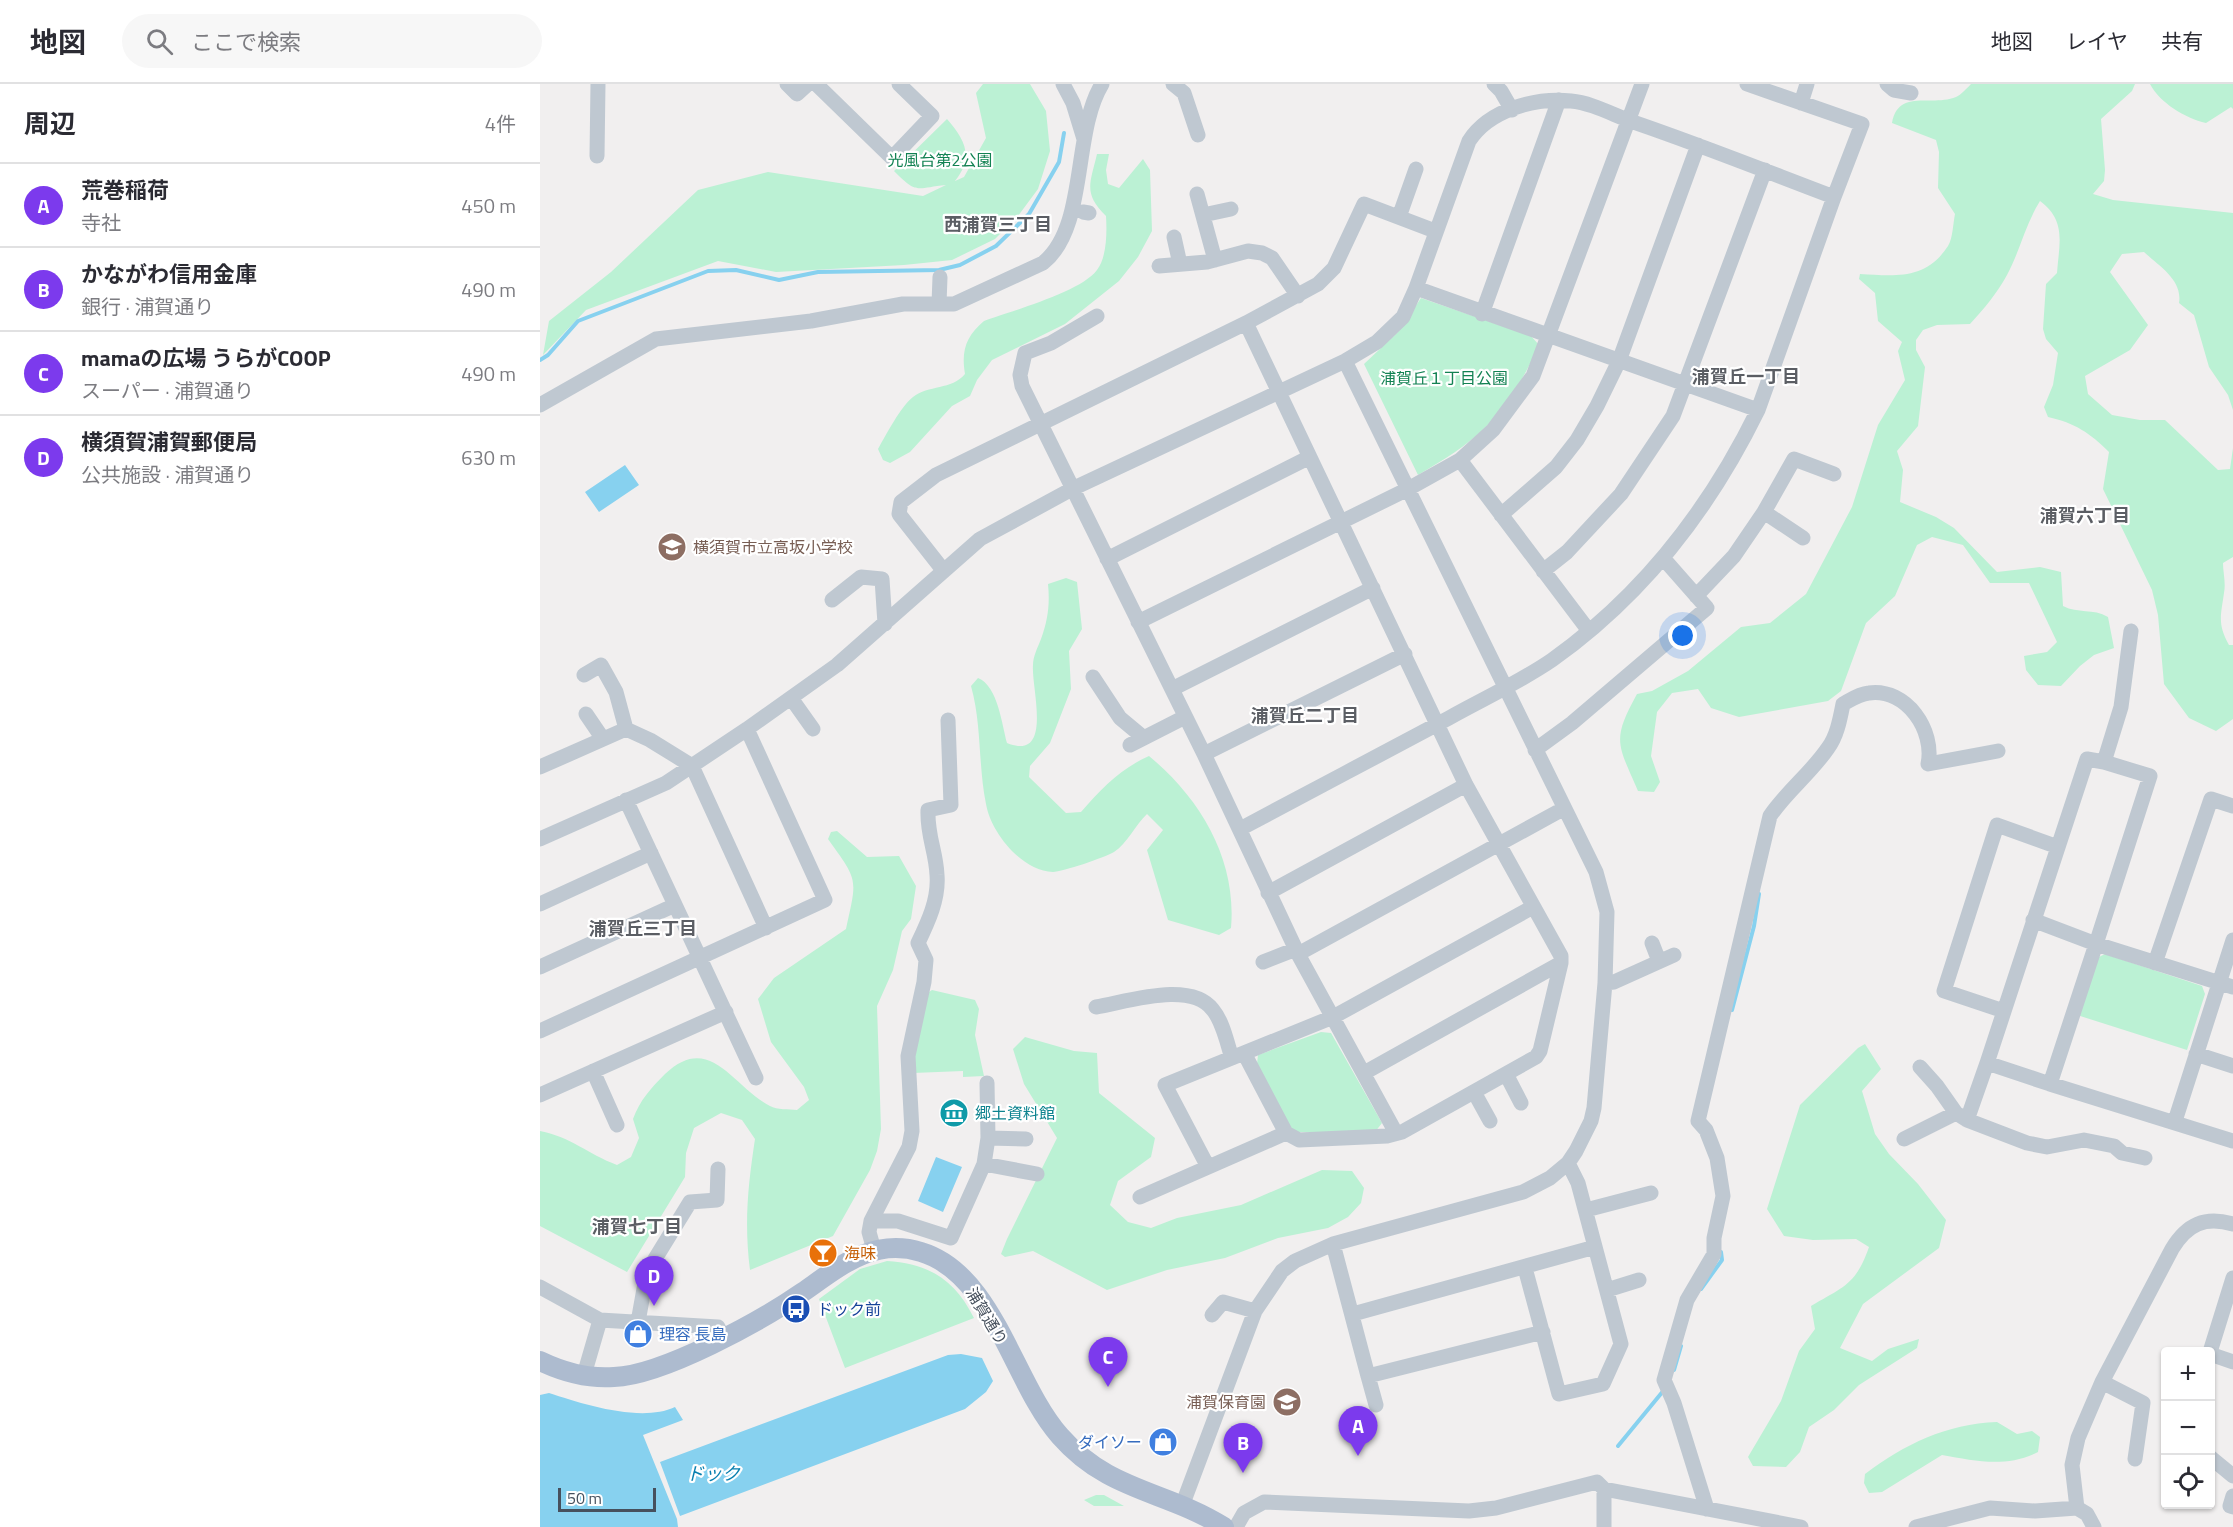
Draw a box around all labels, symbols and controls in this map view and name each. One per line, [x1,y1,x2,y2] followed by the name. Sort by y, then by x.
[122,14,542,68] search box
[30,20,86,63] text: 地図
[143,25,176,58] icon: search
[191,25,301,59] text: ここで検索
[1991,25,2033,57] text: 地図
[2066,25,2128,57] text: レイヤ
[2161,25,2203,57] text: 共有
[24,104,76,143] text: 周辺
[485,108,516,139] text: 4件
[888,148,992,172] park label: 光風台第2公園
[81,173,169,207] text: 荒巻稲荷
[37,190,50,221] text: A
[461,190,516,221] text: 450 m
[81,207,121,238] text: 寺社
[944,211,1052,238] district label: 西浦賀三丁目
[81,257,257,291] text: かながわ信用金庫
[37,274,50,305] text: B
[461,274,516,305] text: 490 m
[81,291,214,322] text: 銀行 · 浦賀通り
[81,341,331,375] text: mamaの広場 うらがCOOP
[38,358,49,389] text: C
[461,358,516,389] text: 490 m
[1692,363,1800,390] district label: 浦賀丘一丁目
[1380,366,1508,390] park label: 浦賀丘１丁目公園
[81,375,254,406] text: スーパー · 浦賀通り
[81,425,257,459] text: 横須賀浦賀郵便局
[37,442,50,473] text: D
[461,442,516,473] text: 630 m
[81,459,254,490] text: 公共施設 · 浦賀通り
[2040,502,2130,529] district label: 浦賀六丁目
[656,531,688,563] school or university icon: 横須賀市立高坂小学校
[693,535,853,559] place label: 横須賀市立高坂小学校
[1668,621,1697,650] your location
[1251,702,1359,729] district label: 浦賀丘二丁目
[589,915,697,942] district label: 浦賀丘三丁目
[938,1097,970,1129] museum icon: 郷土資料館
[975,1101,1055,1125] place label: 郷土資料館
[592,1213,682,1240] district label: 浦賀七丁目
[807,1237,839,1269] bar icon: 海味
[844,1241,876,1265] place label: 海味
[634,1256,674,1306] pin: D
[960,1282,1014,1350] street label: 浦賀通り
[780,1293,812,1325] bus stop icon: ドック前
[817,1297,881,1321] place label: ドック前
[622,1318,654,1350] shop icon: 理容 長島
[659,1322,727,1346] place label: 理容 長島
[1088,1338,1128,1387] pin: C
[2161,1347,2215,1509] map controls
[2161,1347,2215,1401] button: +
[1271,1386,1303,1418] school or university icon: 浦賀保育園
[1186,1390,1266,1414] place label: 浦賀保育園
[2161,1401,2215,1455] button: −
[1338,1406,1378,1456] pin: A
[1224,1424,1262,1473] pin: B
[1147,1426,1179,1458] shop icon: ダイソー
[1078,1430,1142,1454] place label: ダイソー
[2161,1455,2215,1509] button: locate
[686,1460,741,1487] water label: ドック
[558,1485,656,1512] scale bar
[567,1486,602,1510] text: 50 m

